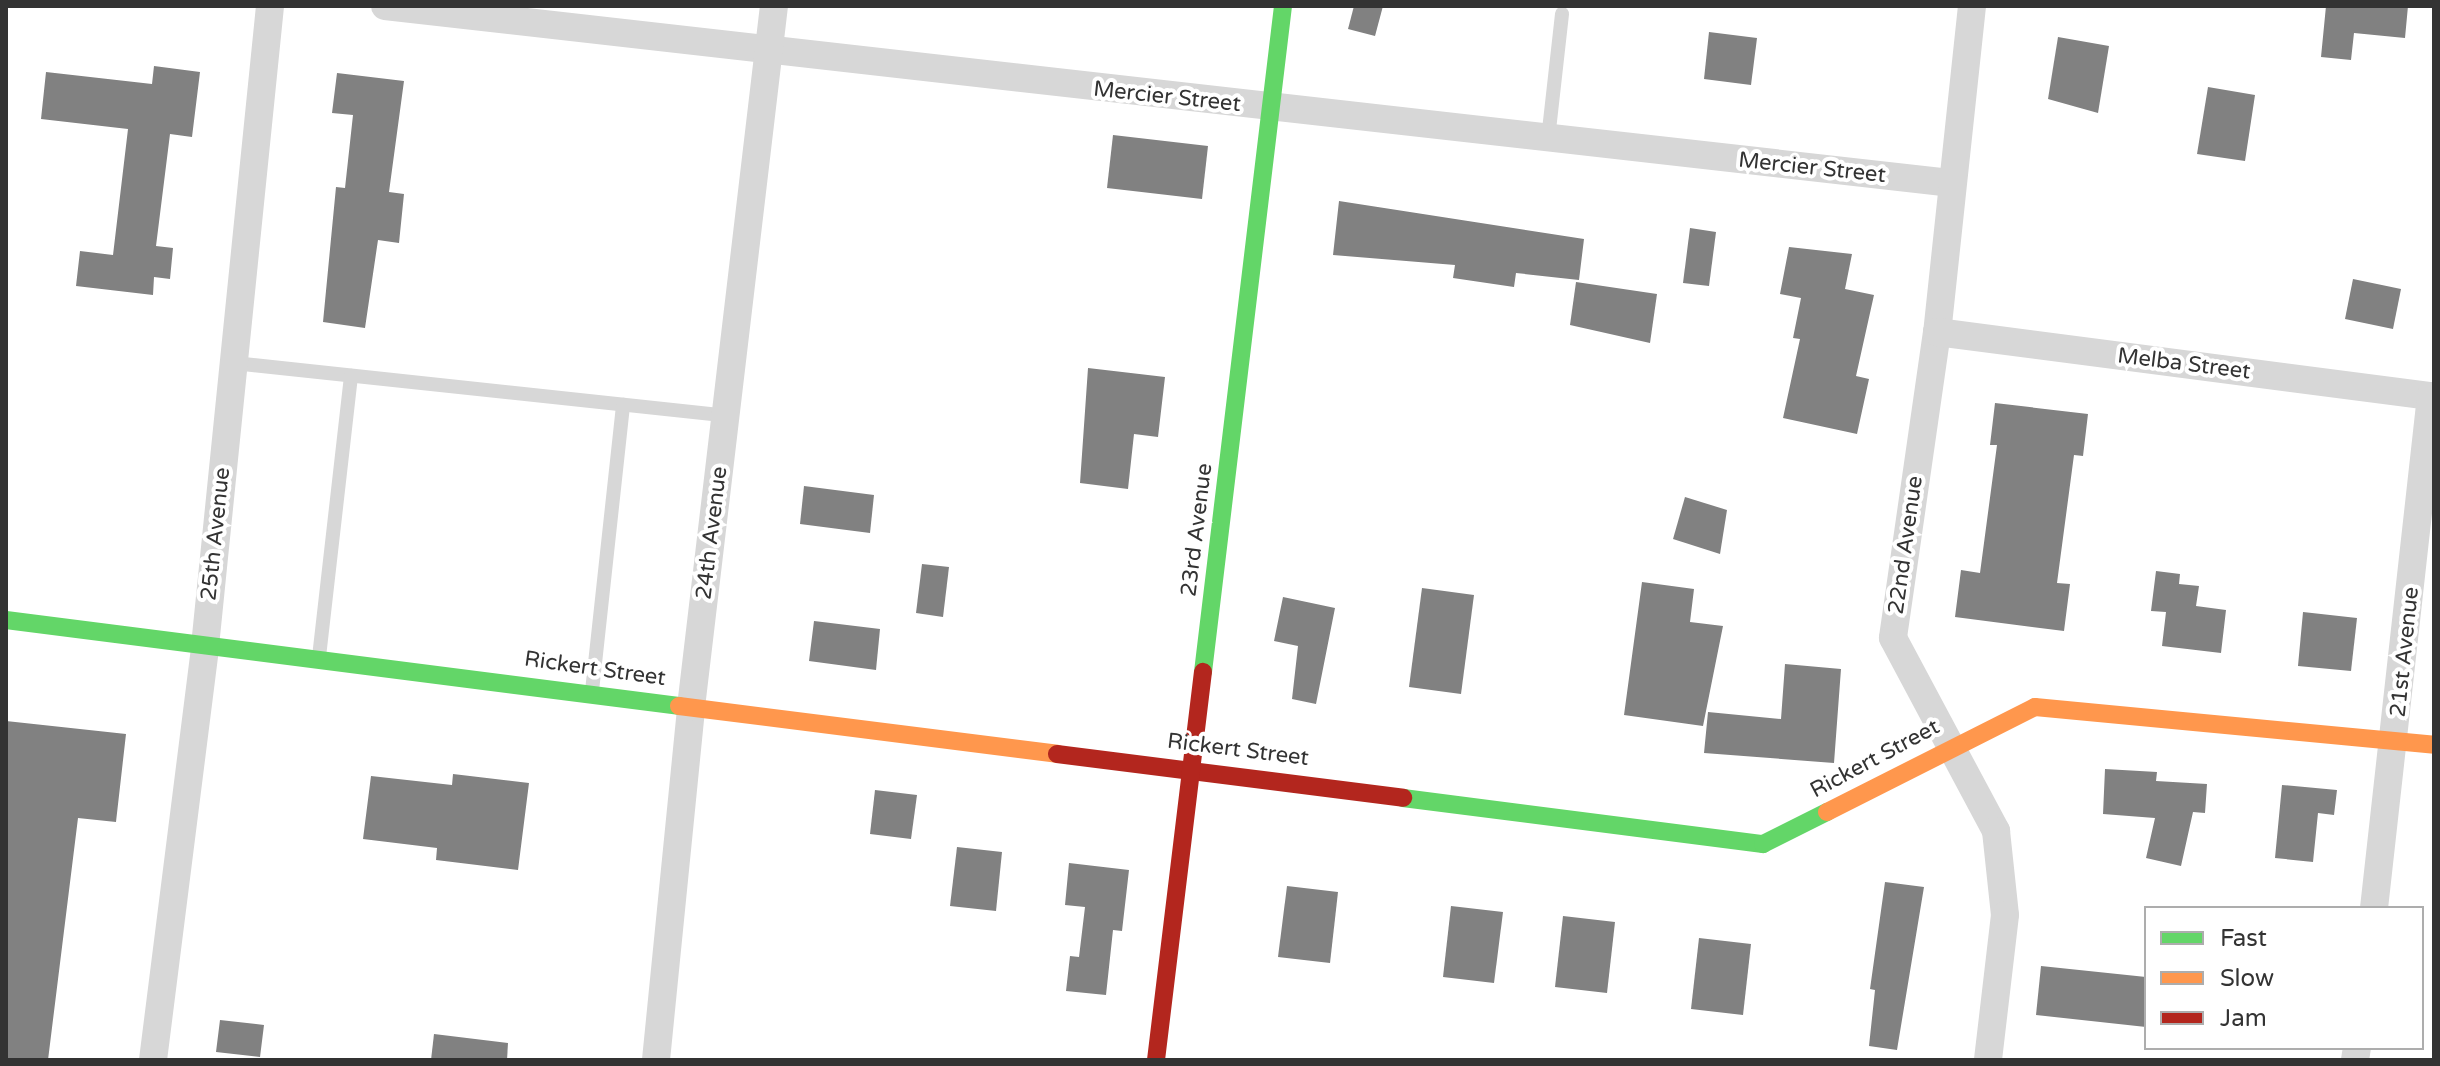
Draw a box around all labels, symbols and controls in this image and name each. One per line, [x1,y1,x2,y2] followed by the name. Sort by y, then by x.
[1092,76,1242,118] street label: Mercier Street
[1737,147,1887,189] street label: Mercier Street
[2116,343,2252,385] street label: Melba Street
[1176,462,1218,598] street label: 23rd Avenue
[691,465,733,601] street label: 24th Avenue
[196,466,236,602] street label: 25th Avenue
[1883,474,1929,616] street label: 22nd Avenue
[2385,585,2425,719] street label: 21st Avenue
[523,646,667,692] street label: Rickert Street
[1806,714,1944,804] street label: Rickert Street
[1166,728,1310,772] street label: Rickert Street
[2144,906,2424,1050] legend
[2220,924,2267,953] text: Fast
[2220,964,2274,993] text: Slow
[2220,1004,2267,1033] text: Jam

